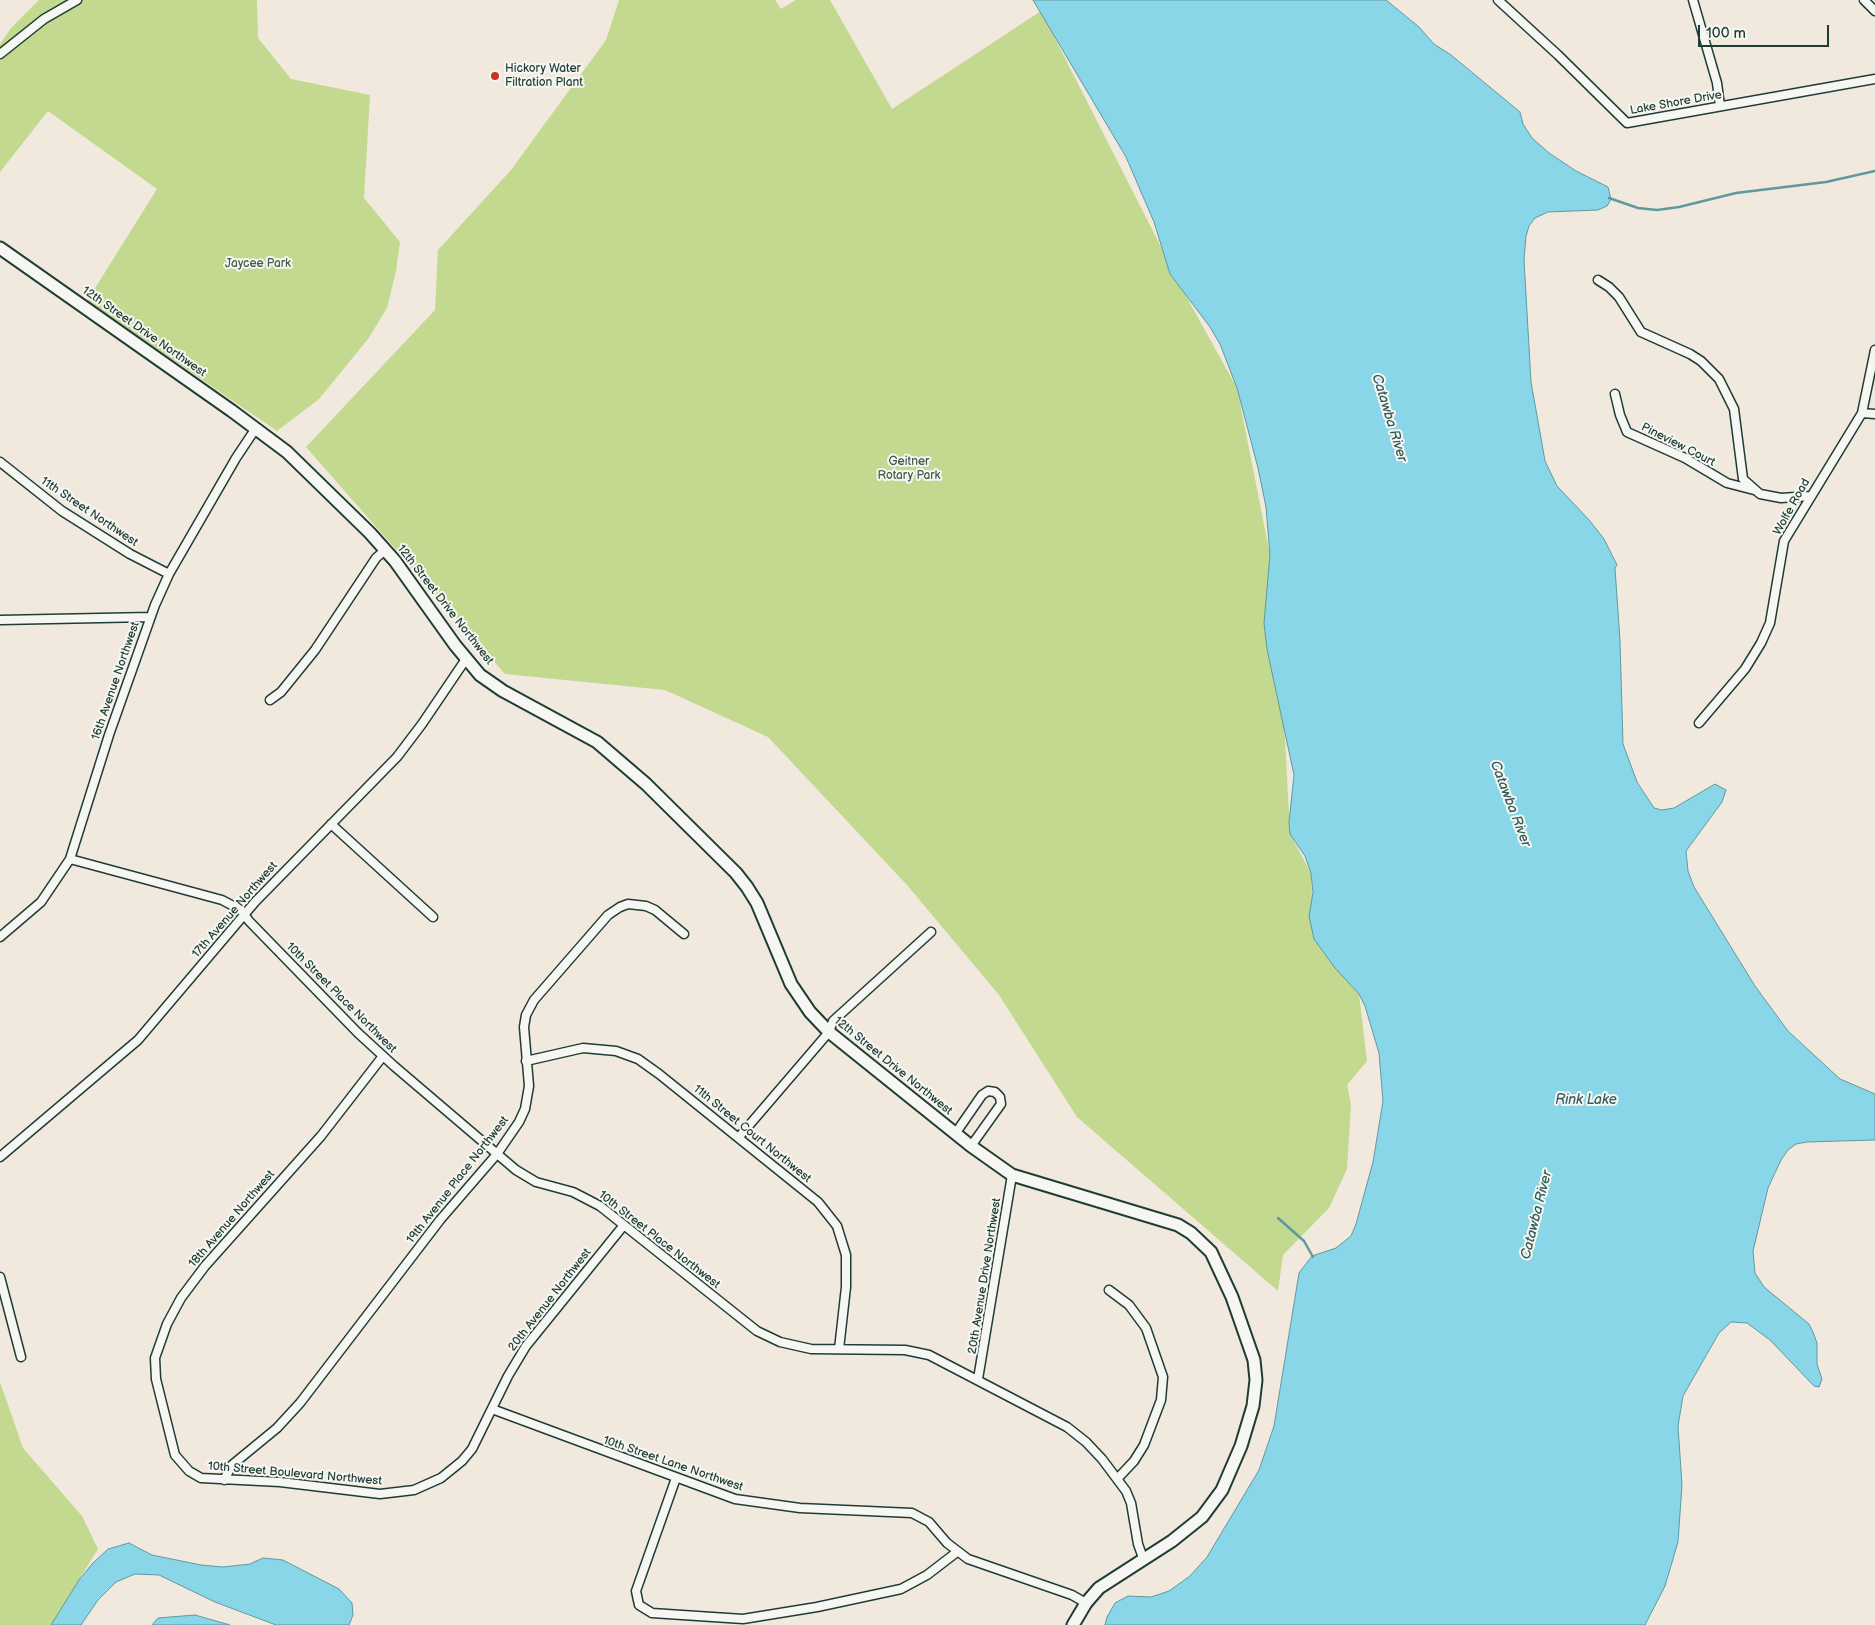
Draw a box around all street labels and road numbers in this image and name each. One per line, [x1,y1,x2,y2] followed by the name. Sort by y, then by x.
[1629,88,1723,118] street label: Lake Shore Drive
[79,284,209,380] street label: 12th Street Drive Northwest
[1639,420,1717,470] street label: Pineview Court
[38,474,140,550] street label: 11th Street Northwest
[1771,476,1813,538] street label: Wolfe Road
[394,542,496,668] street label: 12th Street Drive Northwest
[89,620,143,742] street label: 16th Avenue Northwest
[189,859,281,961] street label: 17th Avenue Northwest
[283,940,399,1056] street label: 10th Street Place Northwest
[831,1014,955,1118] street label: 12th Street Drive Northwest
[690,1082,814,1186] street label: 11th Street Court Northwest
[404,1113,512,1247] street label: 19th Avenue Place Northwest
[186,1168,278,1270] street label: 18th Avenue Northwest
[595,1188,723,1292] street label: 10th Street Place Northwest
[966,1197,1004,1355] street label: 20th Avenue Drive Northwest
[505,1246,595,1354] street label: 20th Avenue Northwest
[601,1433,745,1495] street label: 10th Street Lane Northwest
[207,1459,383,1489] street label: 10th Street Boulevard Northwest

